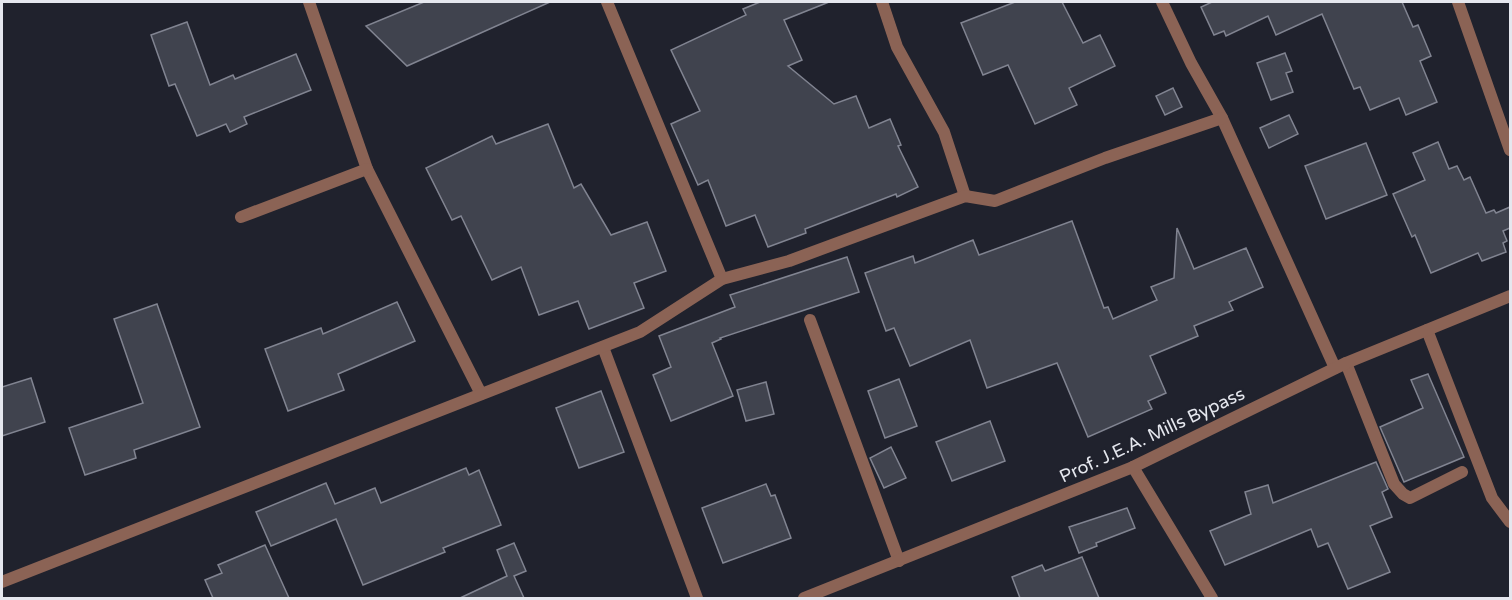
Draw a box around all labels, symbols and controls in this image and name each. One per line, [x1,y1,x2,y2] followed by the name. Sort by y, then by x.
[1056,382,1248,488] street label: Prof. J.E.A. Mills Bypass

